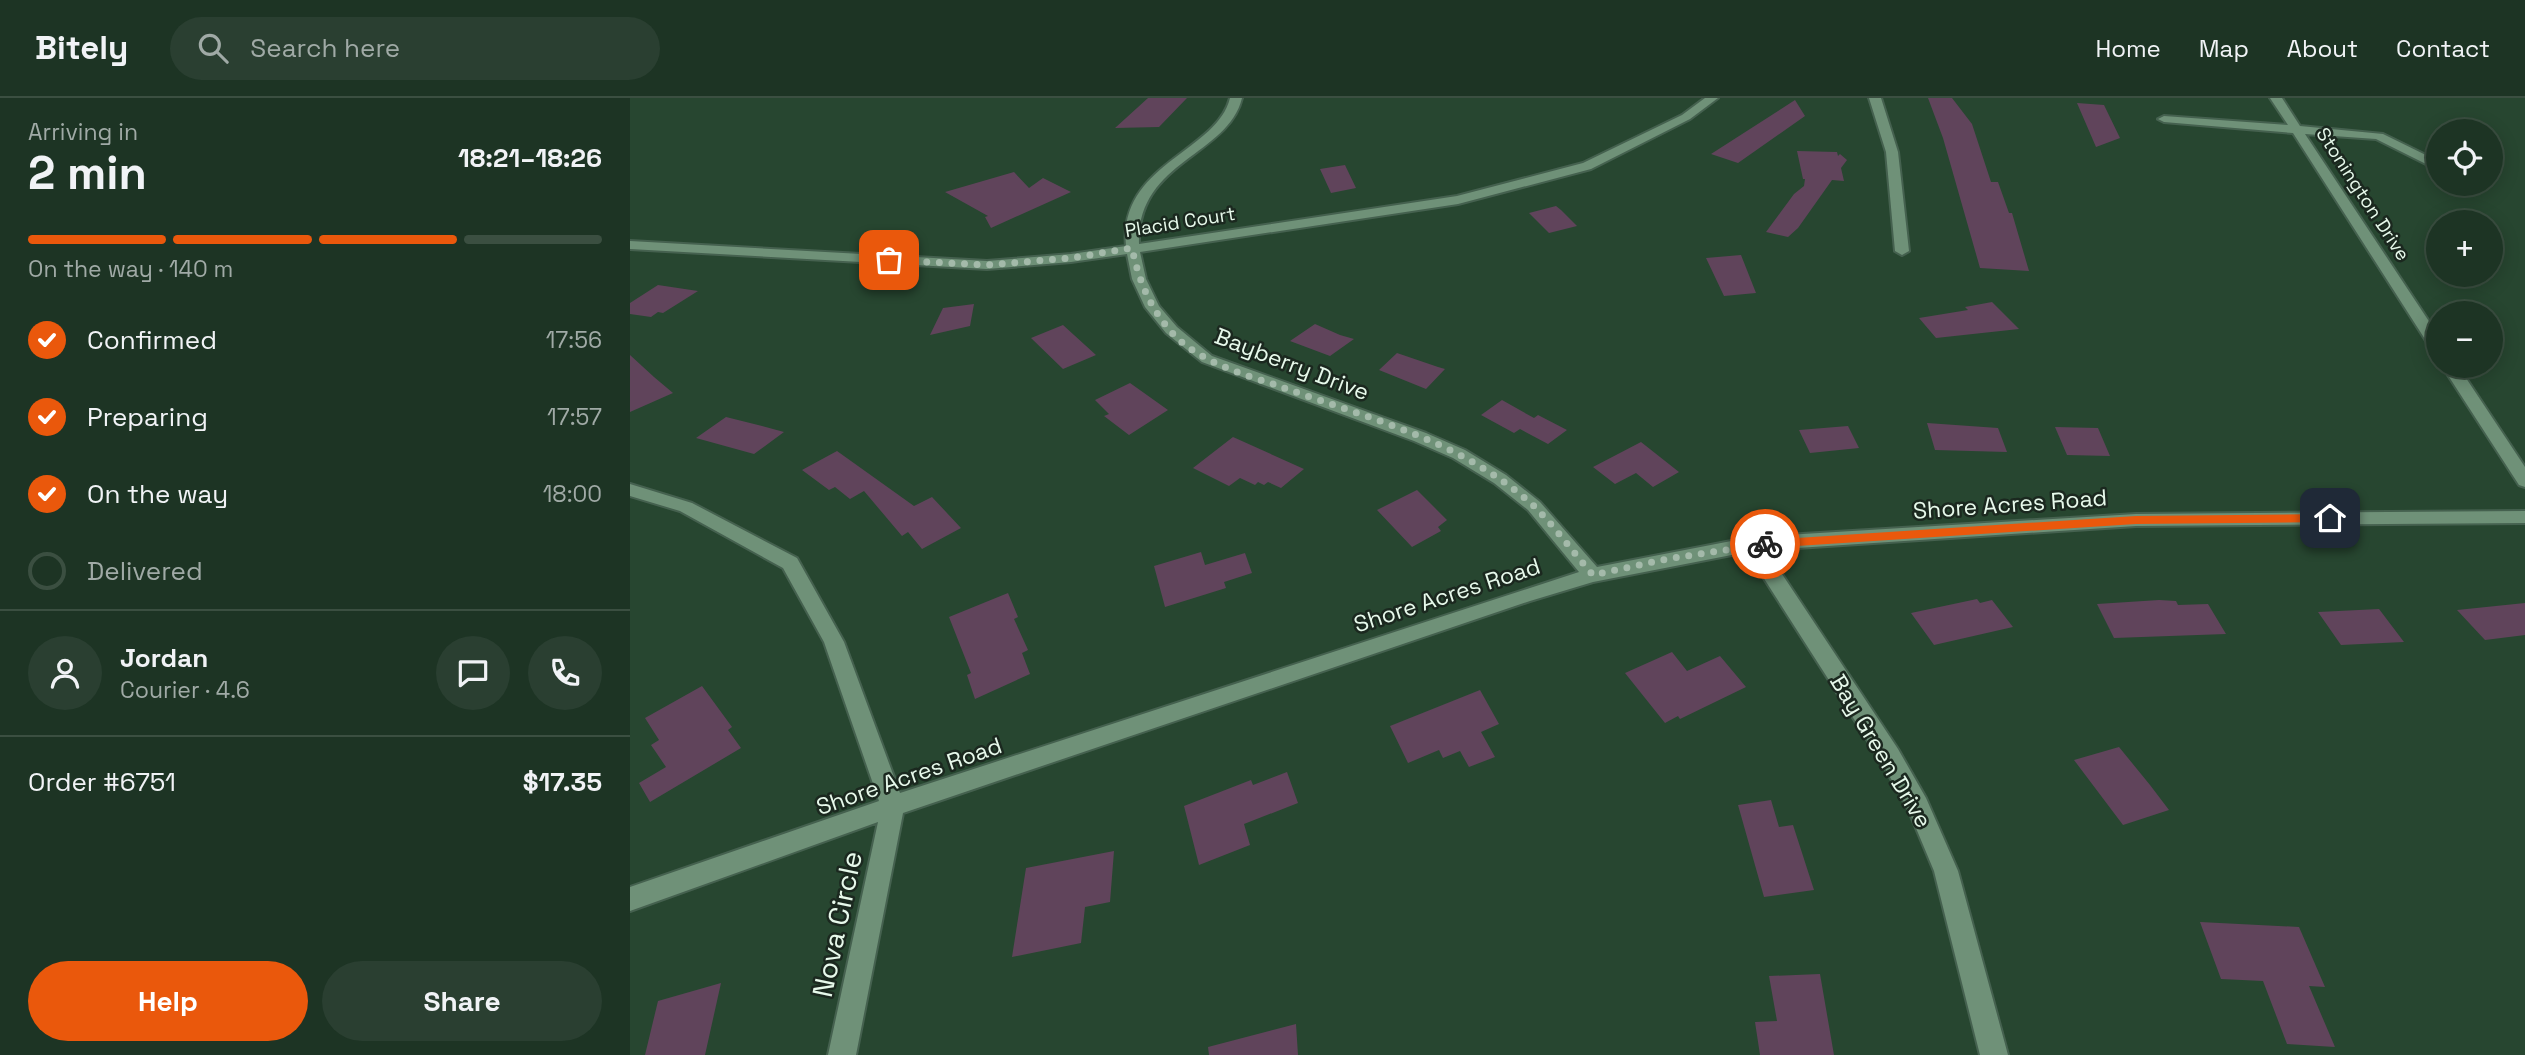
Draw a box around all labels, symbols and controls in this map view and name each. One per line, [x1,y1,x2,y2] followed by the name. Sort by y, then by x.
[170,17,660,80] search box
[35,27,128,69] text: Bitely
[194,29,232,67] icon: search
[250,31,400,65] text: Search here
[2095,33,2161,64] text: Home
[2199,33,2249,64] text: Map
[2287,33,2358,64] text: About
[2396,33,2490,64] text: Contact
[28,117,138,147] text: Arriving in
[2426,119,2503,378] map controls
[2426,119,2503,196] button: locate
[2311,123,2415,265] street label: Stonington Drive
[458,141,602,175] text: 18:21–18:26
[28,144,147,202] text: 2 min
[1123,201,1237,243] street label: Placid Court
[2426,210,2503,287] button: +
[859,230,919,290] pin
[870,241,908,279] icon: bag
[28,254,233,284] text: On the way · 140 m
[2426,301,2503,378] button: −
[28,321,66,359] icon: check
[1211,321,1373,407] street label: Bayberry Drive
[87,323,217,357] text: Confirmed
[546,325,602,355] text: 17:56
[28,398,66,436] icon: check
[87,400,208,434] text: Preparing
[547,402,602,432] text: 17:57
[28,475,66,513] icon: check
[87,477,228,511] text: On the way
[543,479,602,509] text: 18:00
[1912,482,2108,526] street label: Shore Acres Road
[2300,488,2360,548] pin
[2311,499,2349,537] icon: home
[1730,509,1800,579] courier
[1746,525,1784,563] icon: bike
[1350,551,1544,639] street label: Shore Acres Road
[87,554,203,588] text: Delivered
[28,636,102,710] button: person
[436,636,510,710] button: chat
[528,636,602,710] button: phone
[120,641,208,675] text: Jordan
[1823,669,1939,833] street label: Bay Green Drive
[120,675,250,705] text: Courier · 4.6
[812,730,1006,822] street label: Shore Acres Road
[28,765,176,799] text: Order #6751
[523,765,602,799] text: $17.35
[804,848,870,1000] street label: Nova Circle
[28,961,308,1041] button: Help
[322,961,602,1041] button: Share

